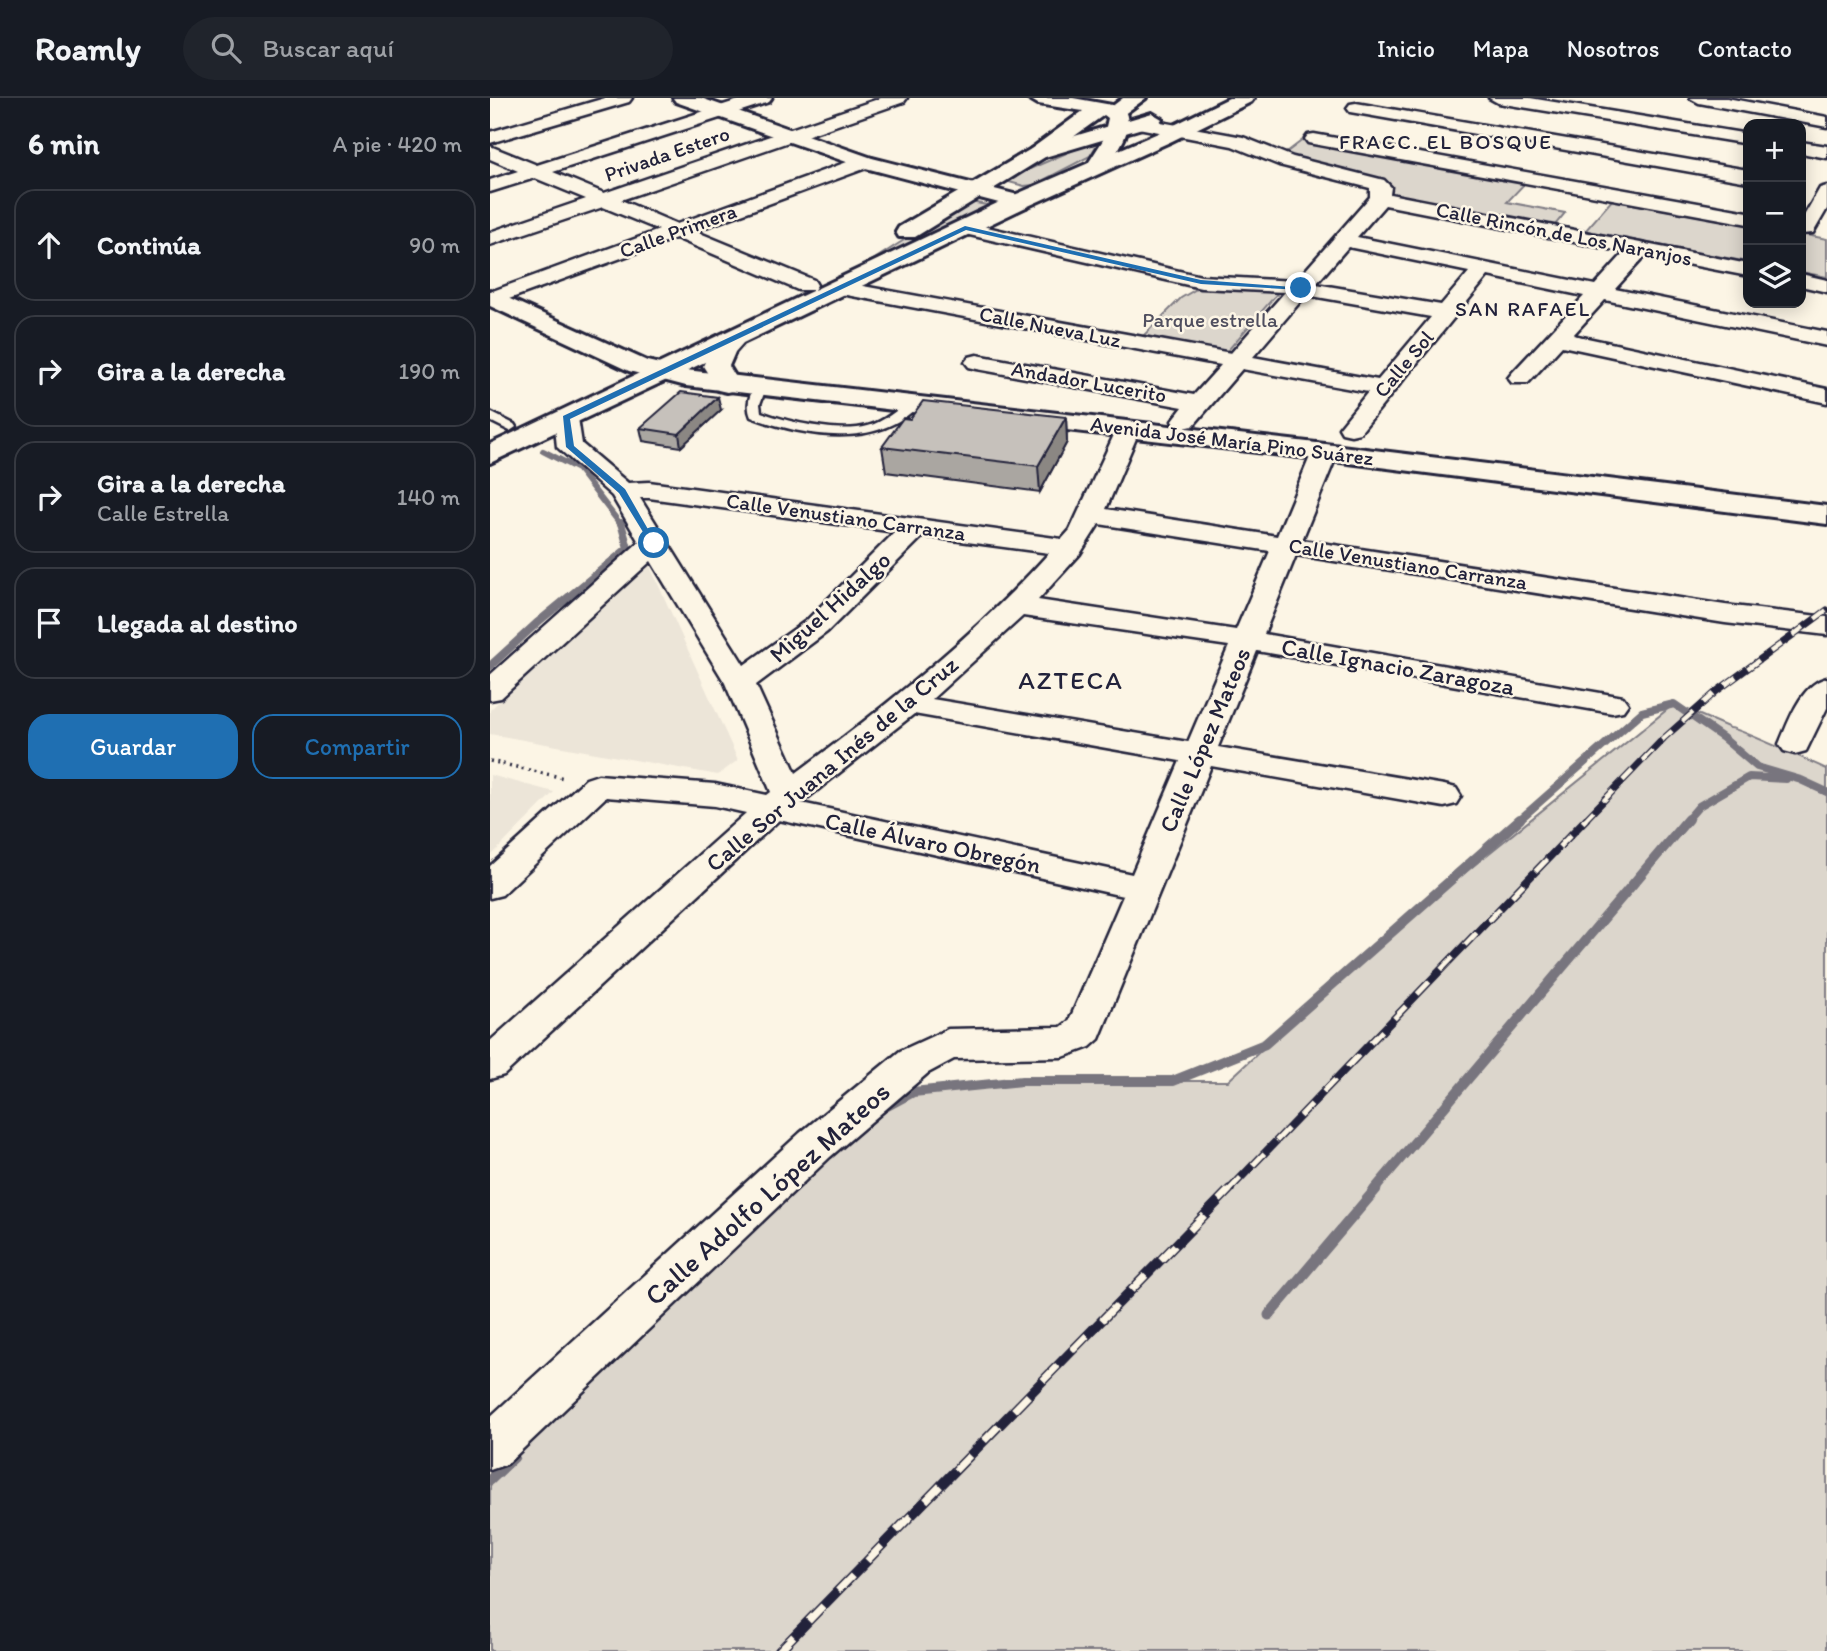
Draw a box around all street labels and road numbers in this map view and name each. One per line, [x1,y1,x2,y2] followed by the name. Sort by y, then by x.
[601,120,733,187] street label: Privada Estero
[1434,196,1694,271] street label: Calle Rincón de Los Naranjos
[616,198,740,263] street label: Calle Primera
[977,301,1123,353] street label: Calle Nueva Luz
[1369,325,1439,402] street label: Calle Sol
[1010,356,1168,407] street label: Andador Lucerito
[1089,411,1375,470] street label: Avenida José María Pino Suárez
[725,487,967,546] street label: Calle Venustiano Carranza
[1287,532,1529,595] street label: Calle Venustiano Carranza
[763,545,896,669] street label: Miguel Hidalgo
[1279,632,1517,701] street label: Calle Ignacio Zaragoza
[1152,643,1257,837] street label: Calle López Mateos
[700,650,964,878] street label: Calle Sor Juana Inés de la Cruz
[823,805,1044,880] street label: Calle Álvaro Obregón
[637,1074,897,1312] street label: Calle Adolfo López Mateos

